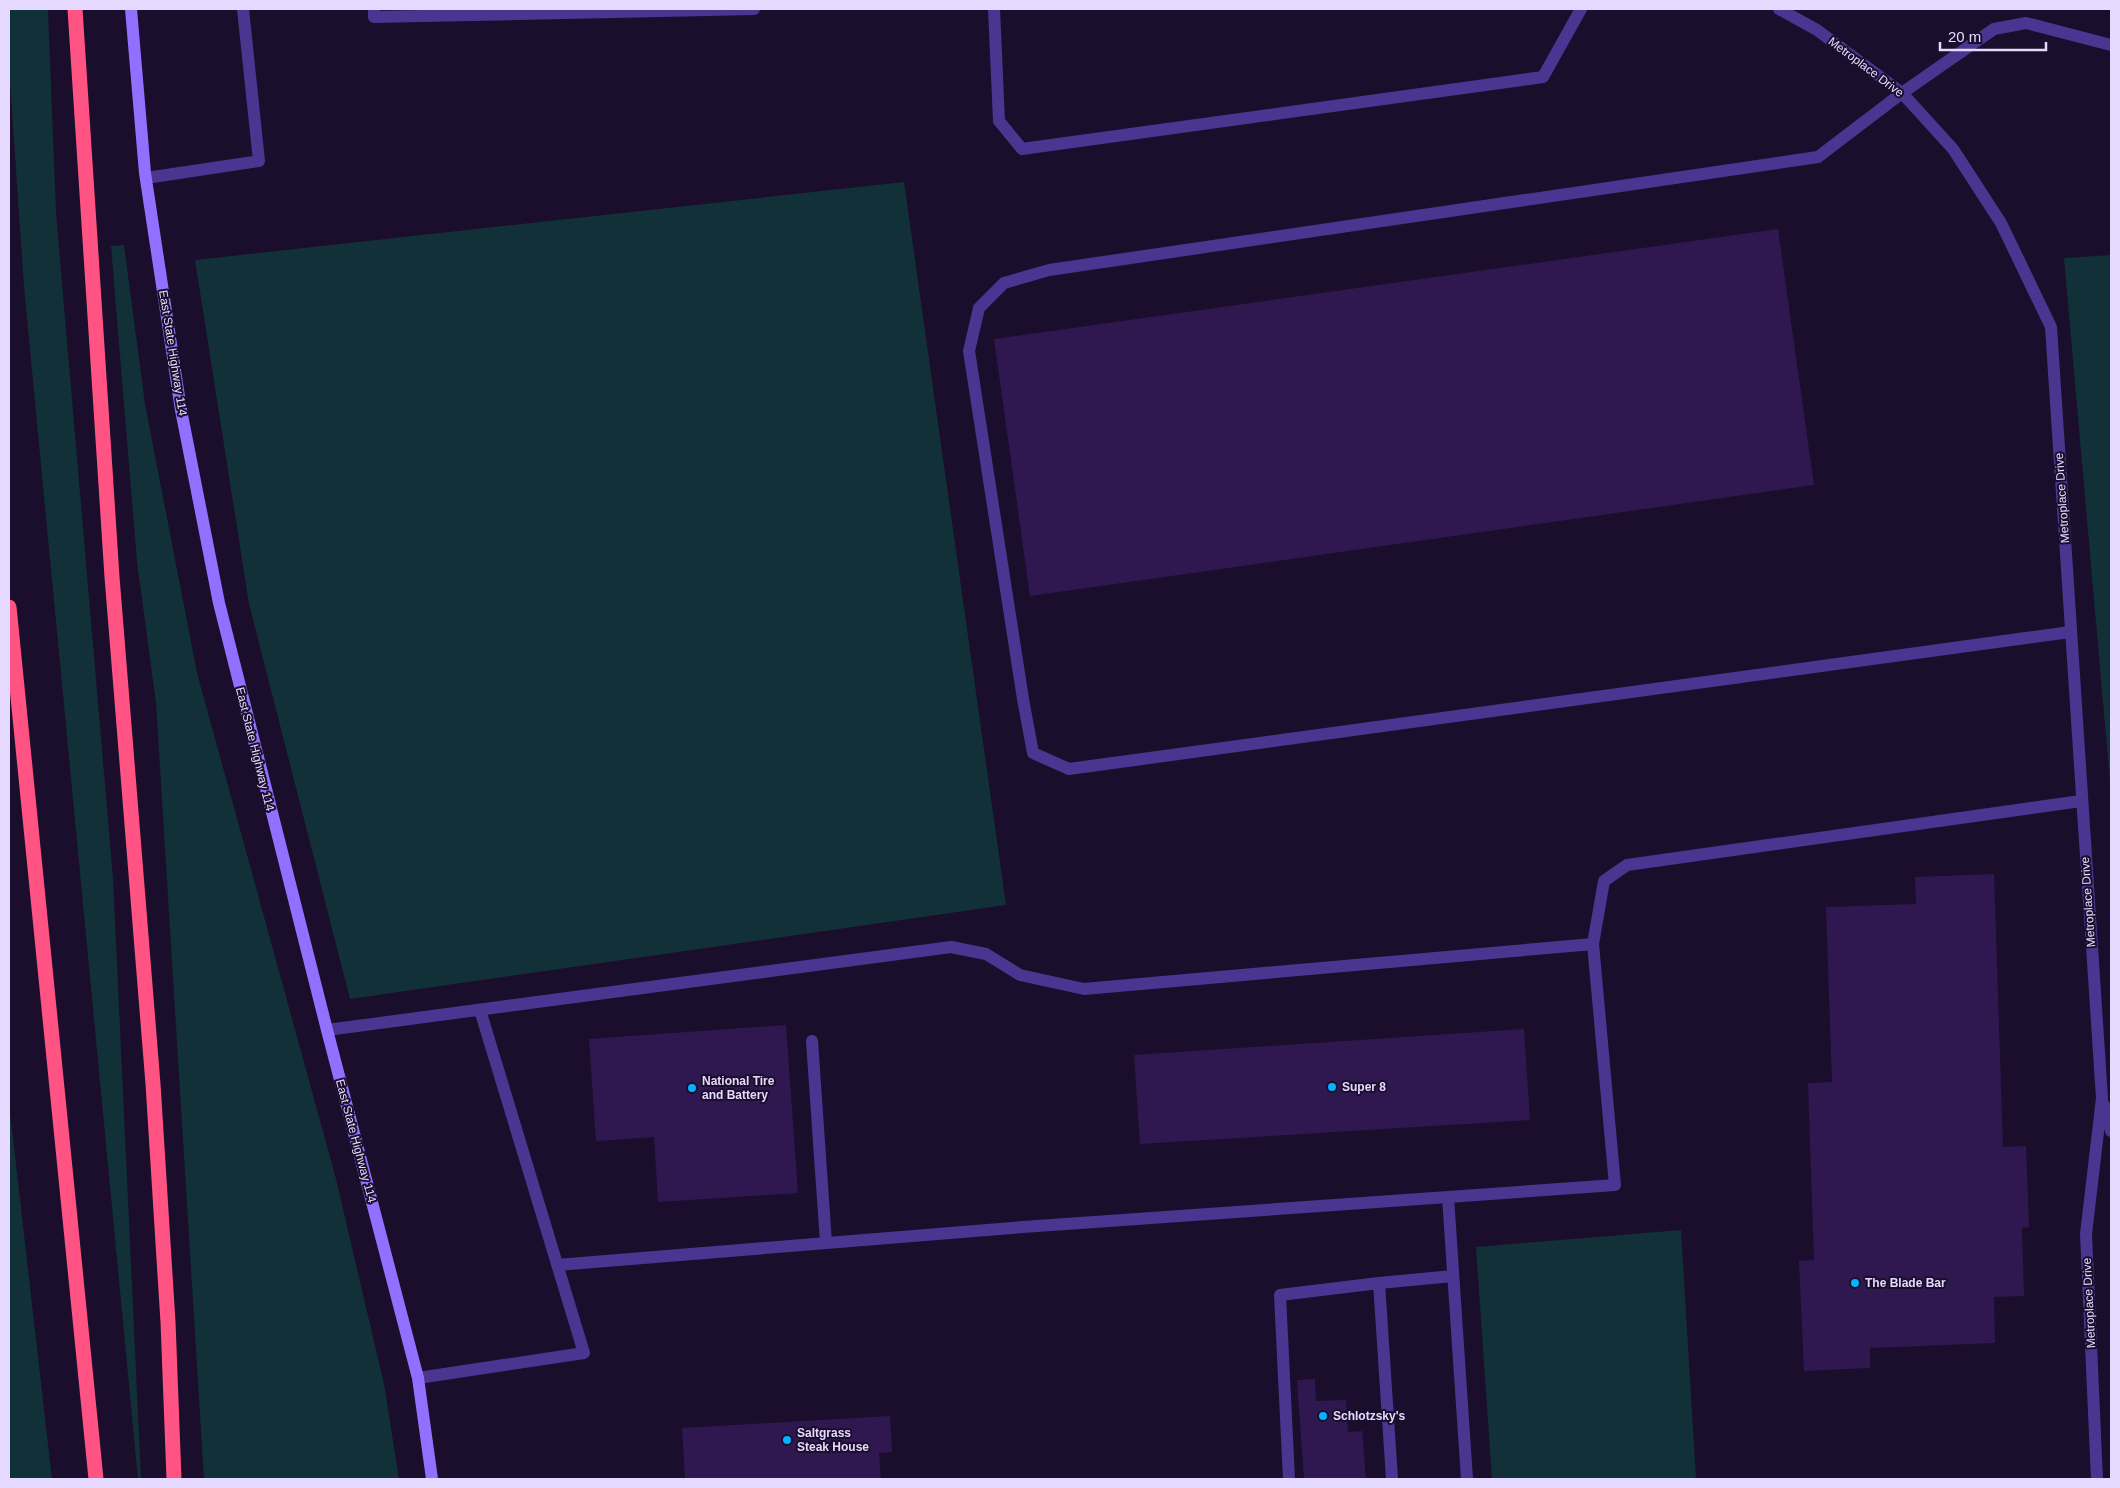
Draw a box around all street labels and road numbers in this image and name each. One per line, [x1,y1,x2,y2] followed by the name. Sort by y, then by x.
[1826,34,1907,100] street label: Metroplace Drive
[156,289,190,417] street label: East State Highway 114
[2052,452,2072,544] street label: Metroplace Drive
[233,686,277,813] street label: East State Highway 114
[2078,856,2098,948] street label: Metroplace Drive
[333,1078,379,1205] street label: East State Highway 114
[2080,1257,2098,1349] street label: Metroplace Drive

